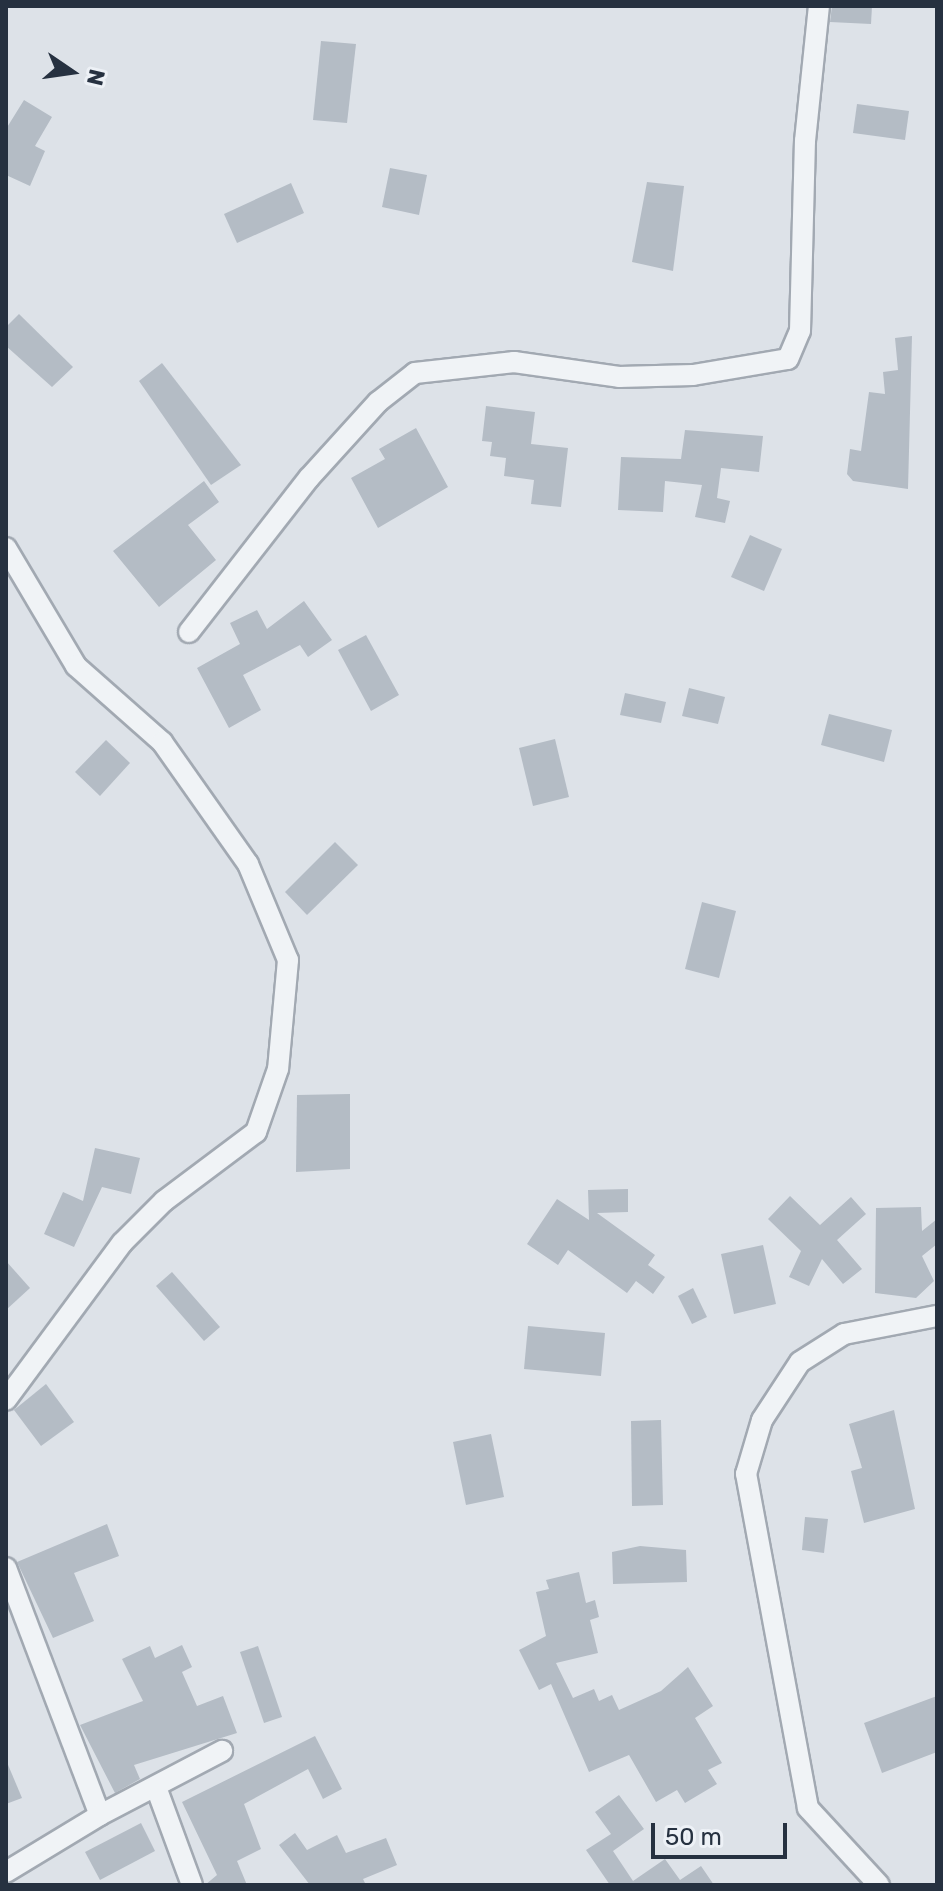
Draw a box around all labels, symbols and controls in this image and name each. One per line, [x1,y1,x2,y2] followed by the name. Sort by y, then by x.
[32,32,112,112] north arrow
[81,67,111,88] text: N
[655,1807,791,1857] scale bar
[665,1823,722,1851] text: 50 m

